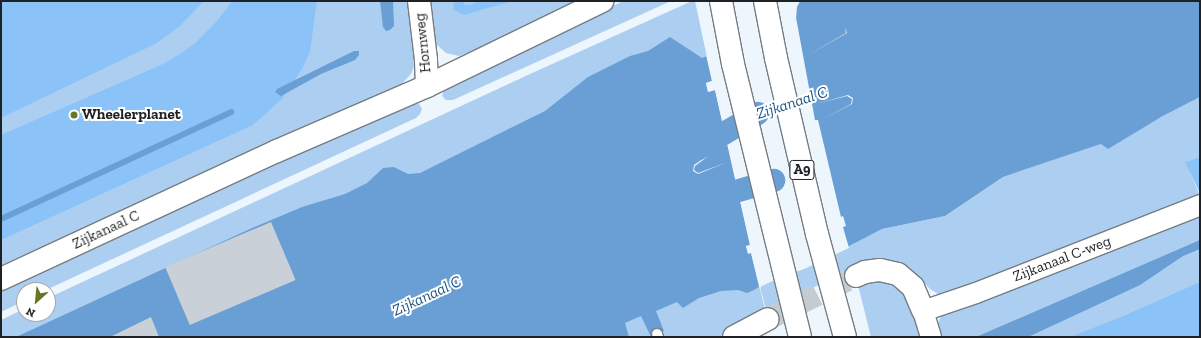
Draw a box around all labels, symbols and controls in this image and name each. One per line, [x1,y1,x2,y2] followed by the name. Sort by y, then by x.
[411,12,435,74] street label: Hornweg
[754,82,830,124] water label: Zijkanaal C
[82,106,181,124] place label: Wheelerplanet
[69,110,79,120] marker: Wheelerplanet
[789,158,815,182] road number: A9
[70,207,142,253] street label: Zijkanaal C
[1011,232,1113,286] street label: Zijkanaal C-weg
[390,272,464,320] water label: Zijkanaal C
[16,282,56,322] north arrow
[24,305,37,320] text: N

